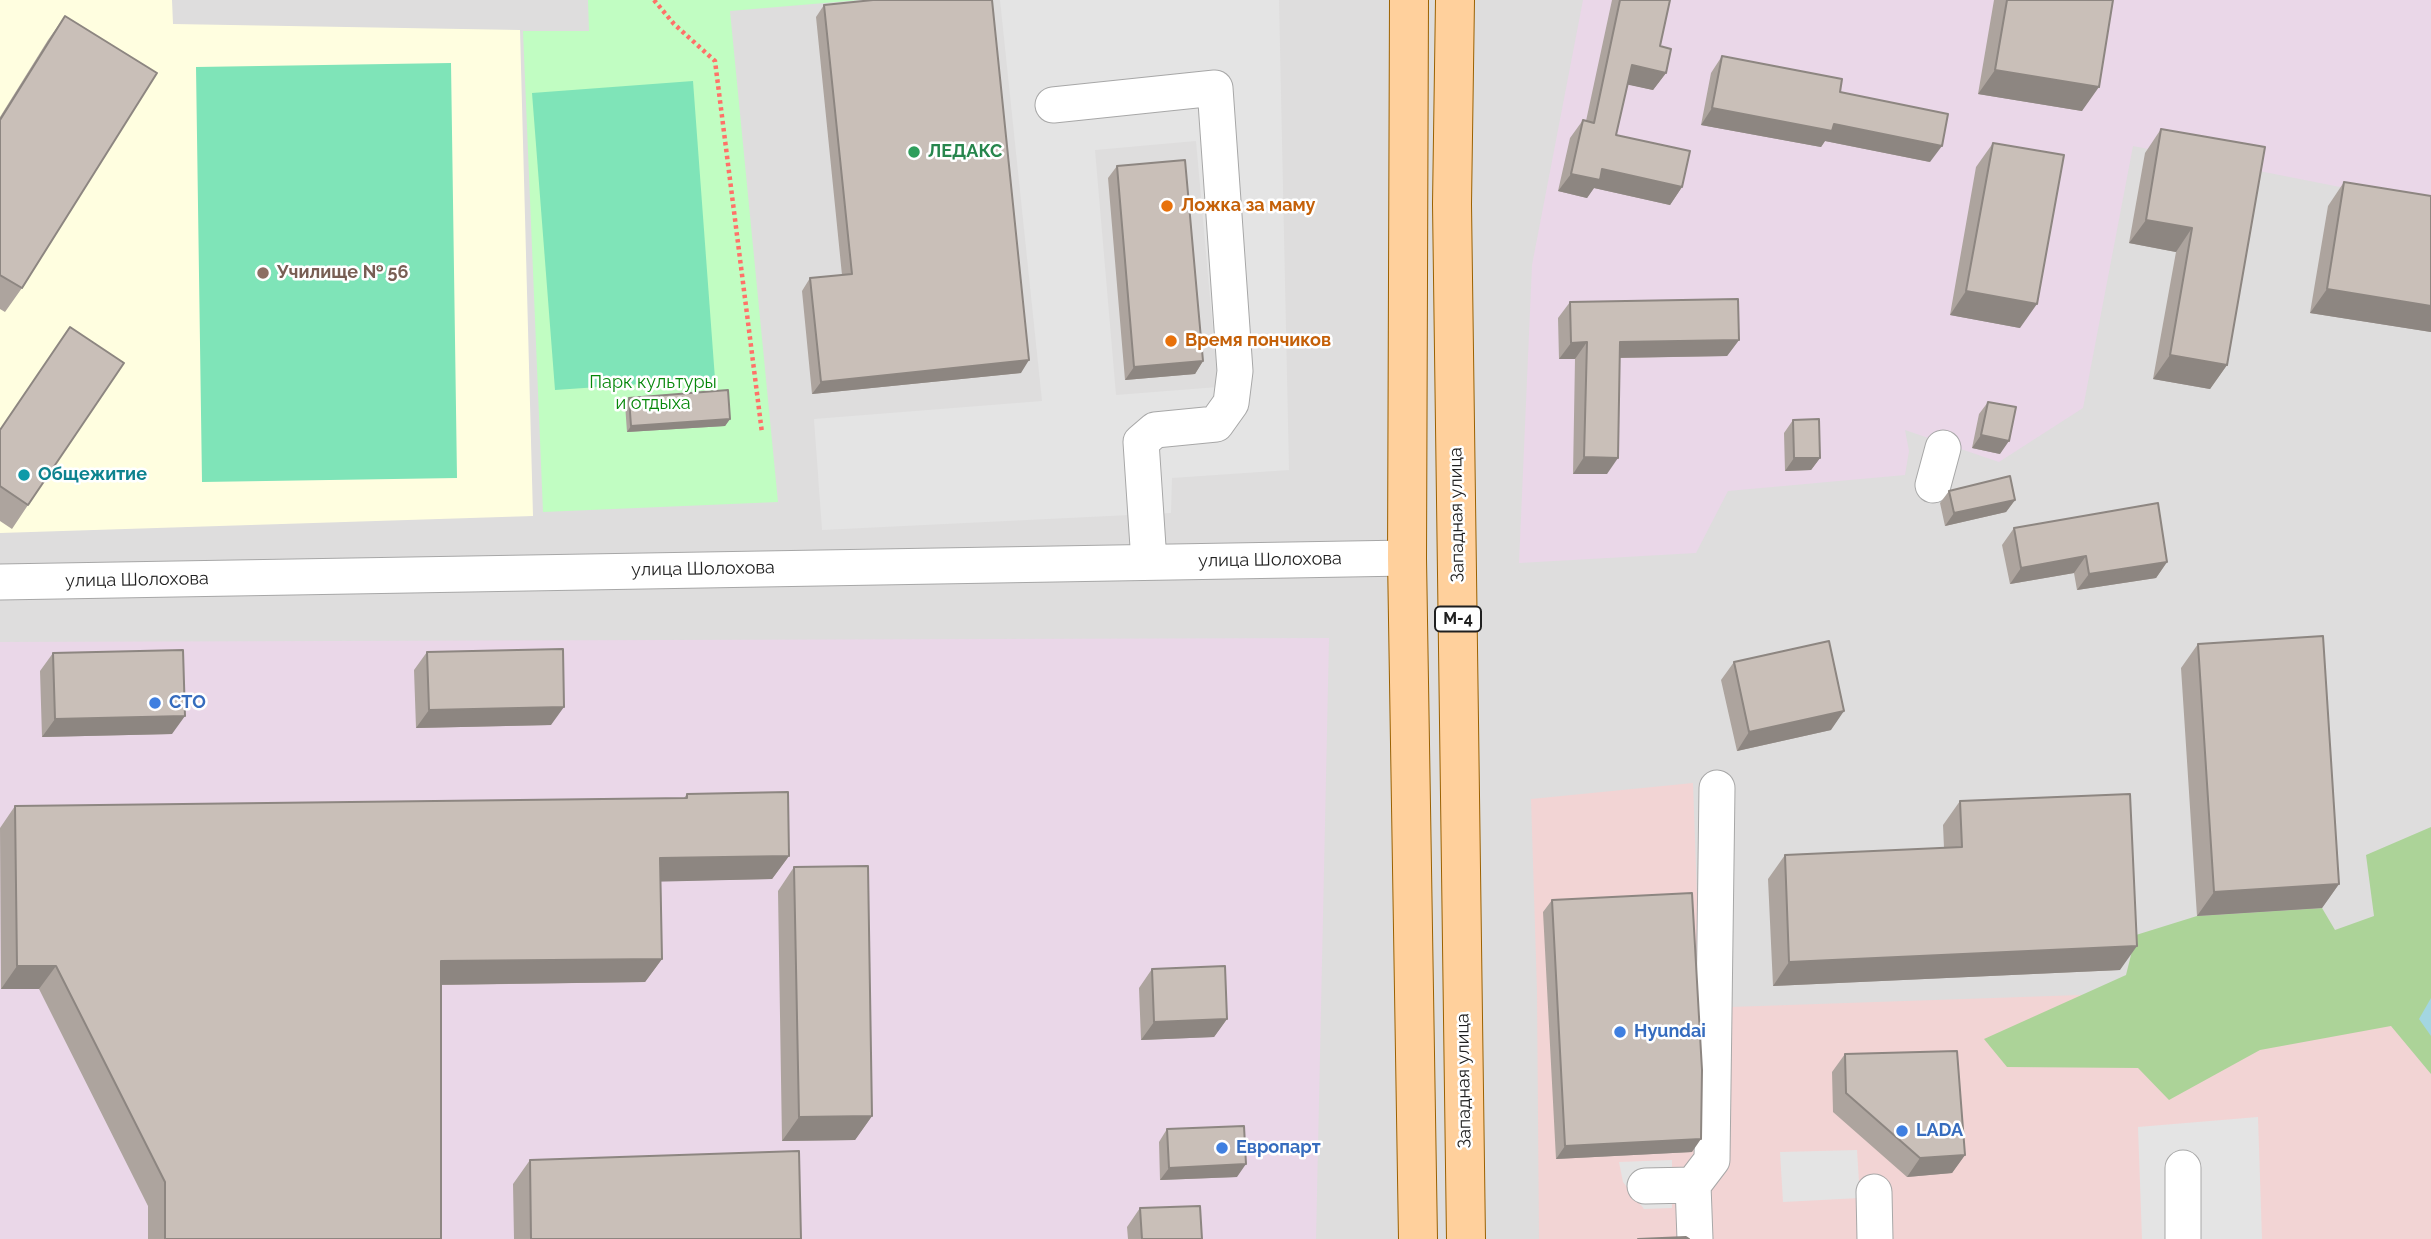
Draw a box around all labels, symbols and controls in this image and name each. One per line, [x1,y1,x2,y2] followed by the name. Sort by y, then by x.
[928,141,1002,163] place label: ЛЕДАКС
[906,144,922,160] marker: ЛЕДАКС
[1181,195,1315,217] place label: Ложка за маму
[1159,198,1175,214] marker: Ложка за маму
[277,262,408,284] place label: Училище № 56
[255,265,271,281] marker: Училище № 56
[1185,330,1331,352] place label: Время пончиков
[1163,333,1179,349] marker: Время пончиков
[589,372,717,414] park label: Парк культуры и отдыха
[1445,447,1469,583] street label: Западная улица
[38,464,147,486] place label: Общежитие
[16,467,32,483] marker: Общежитие
[1198,548,1342,572] street label: улица Шолохова
[631,557,775,581] street label: улица Шолохова
[65,568,209,592] street label: улица Шолохова
[1435,606,1481,632] road number: М-4
[169,692,206,714] place label: СТО
[147,695,163,711] marker: СТО
[1452,1013,1476,1149] street label: Западная улица
[1634,1021,1706,1043] place label: Hyundai
[1612,1024,1628,1040] marker: Hyundai
[1916,1120,1963,1142] place label: LADA
[1894,1123,1910,1139] marker: LADA
[1236,1137,1321,1159] place label: Европарт
[1214,1140,1230,1156] marker: Европарт

